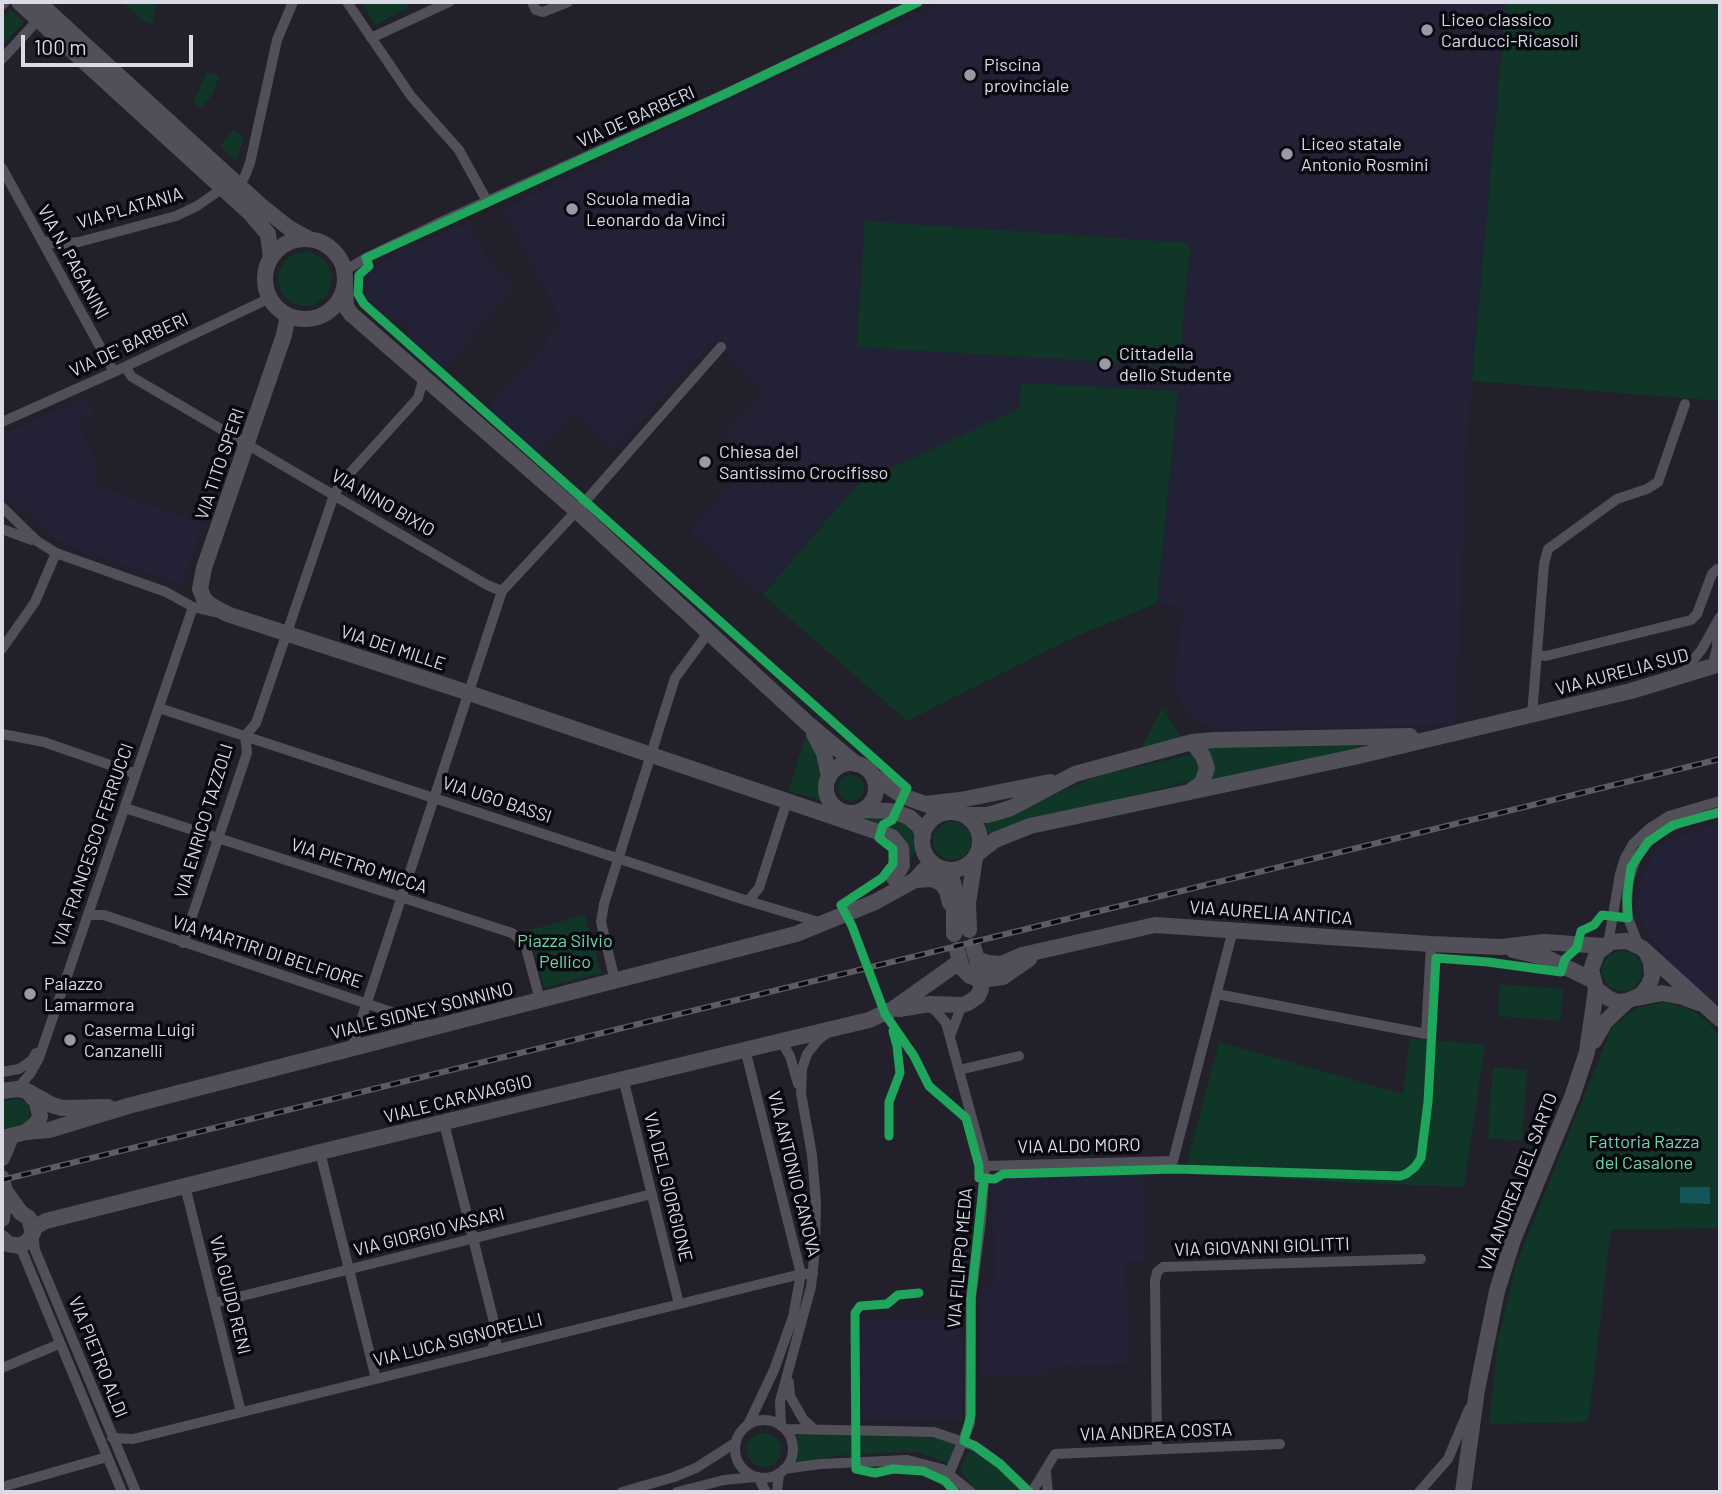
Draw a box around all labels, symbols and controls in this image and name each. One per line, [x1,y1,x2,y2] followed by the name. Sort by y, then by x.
[1441,9,1579,52] place label: Liceo classico Carducci-Ricasoli
[24,21,196,65] scale bar
[1419,22,1435,38] marker: Liceo classico Carducci-Ricasoli
[34,34,87,59] text: 100 m
[984,54,1069,96] place label: Piscina provinciale
[962,67,978,83] marker: Piscina provinciale
[574,81,698,153] street label: VIA DE BARBERI
[1301,133,1429,176] place label: Liceo statale Antonio Rosmini
[1279,146,1295,162] marker: Liceo statale Antonio Rosmini
[75,183,185,233] street label: VIA PLATANIA
[586,188,726,230] place label: Scuola media Leonardo da Vinci
[33,201,113,323] street label: VIA N. PAGANINI
[564,201,580,217] marker: Scuola media Leonardo da Vinci
[66,308,192,382] street label: VIA DE' BARBERI
[1119,343,1232,386] place label: Cittadella dello Studente
[1097,356,1113,372] marker: Cittadella dello Studente
[191,405,249,523] street label: VIA TITO SPERI
[719,441,888,484] place label: Chiesa del Santissimo Crocifisso
[697,454,713,470] marker: Chiesa del Santissimo Crocifisso
[327,465,439,541] street label: VIA NINO BIXIO
[338,621,448,675] street label: VIA DEI MILLE
[1553,644,1691,700] street label: VIA AURELIA SUD
[48,740,138,950] street label: VIA FRANCESCO FERRUCCI
[170,741,238,901] street label: VIA ENRICO TAZZOLI
[440,772,554,828] street label: VIA UGO BASSI
[288,834,430,898] street label: VIA PIETRO MICCA
[1189,897,1353,929] street label: VIA AURELIA ANTICA
[169,911,365,993] street label: VIA MARTIRI DI BELFIORE
[517,930,613,972] park label: Piazza Silvio Pellico
[44,973,134,1016] place label: Palazzo Lamarmora
[328,978,516,1044] street label: VIALE SIDNEY SONNINO
[22,986,38,1002] marker: Palazzo Lamarmora
[84,1019,195,1062] place label: Caserma Luigi Canzanelli
[62,1032,78,1048] marker: Caserma Luigi Canzanelli
[382,1070,534,1128] street label: VIALE CARAVAGGIO
[763,1089,825,1259] street label: VIA ANTONIO CANOVA
[1474,1090,1562,1274] street label: VIA ANDREA DEL SARTO
[639,1110,697,1264] street label: VIA DEL GIORGIONE
[1589,1131,1699,1174] park label: Fattoria Razza del Casalone
[1017,1134,1141,1158] street label: VIA ALDO MORO
[943,1187,977,1329] street label: VIA FILIPPO MEDA
[351,1203,507,1261] street label: VIA GIORGIO VASARI
[205,1233,255,1357] street label: VIA GUIDO RENI
[1174,1233,1350,1261] street label: VIA GIOVANNI GIOLITTI
[64,1293,132,1421] street label: VIA PIETRO ALDI
[371,1309,545,1371] street label: VIA LUCA SIGNORELLI
[1079,1419,1233,1445] street label: VIA ANDREA COSTA

